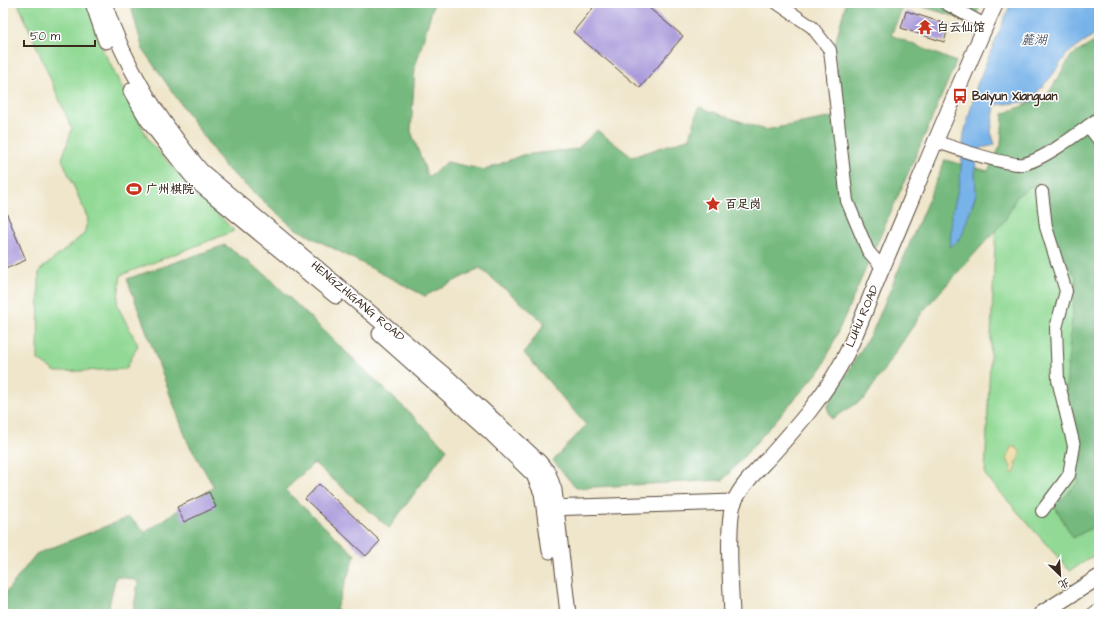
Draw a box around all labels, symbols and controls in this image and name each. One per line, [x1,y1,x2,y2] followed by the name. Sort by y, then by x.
[916,18,934,36] temple icon: 白云仙馆
[937,19,985,36] place label: 白云仙馆
[24,22,95,48] scale bar
[30,28,61,45] text: 50 m
[1021,31,1049,49] water label: 麓湖
[951,87,969,105] bus stop icon: Baiyun Xianguan
[972,88,1057,107] place label: Baiyun Xianguan
[125,180,143,198] sports icon: 广州棋院
[146,181,194,198] place label: 广州棋院
[704,195,722,213] place icon: 百足岗
[725,196,761,213] place label: 百足岗
[307,257,408,346] street label: HENGZHIGANG ROAD
[842,282,883,350] street label: LUHU ROAD
[1040,555,1080,595] north arrow
[1056,574,1072,593] text: 北

